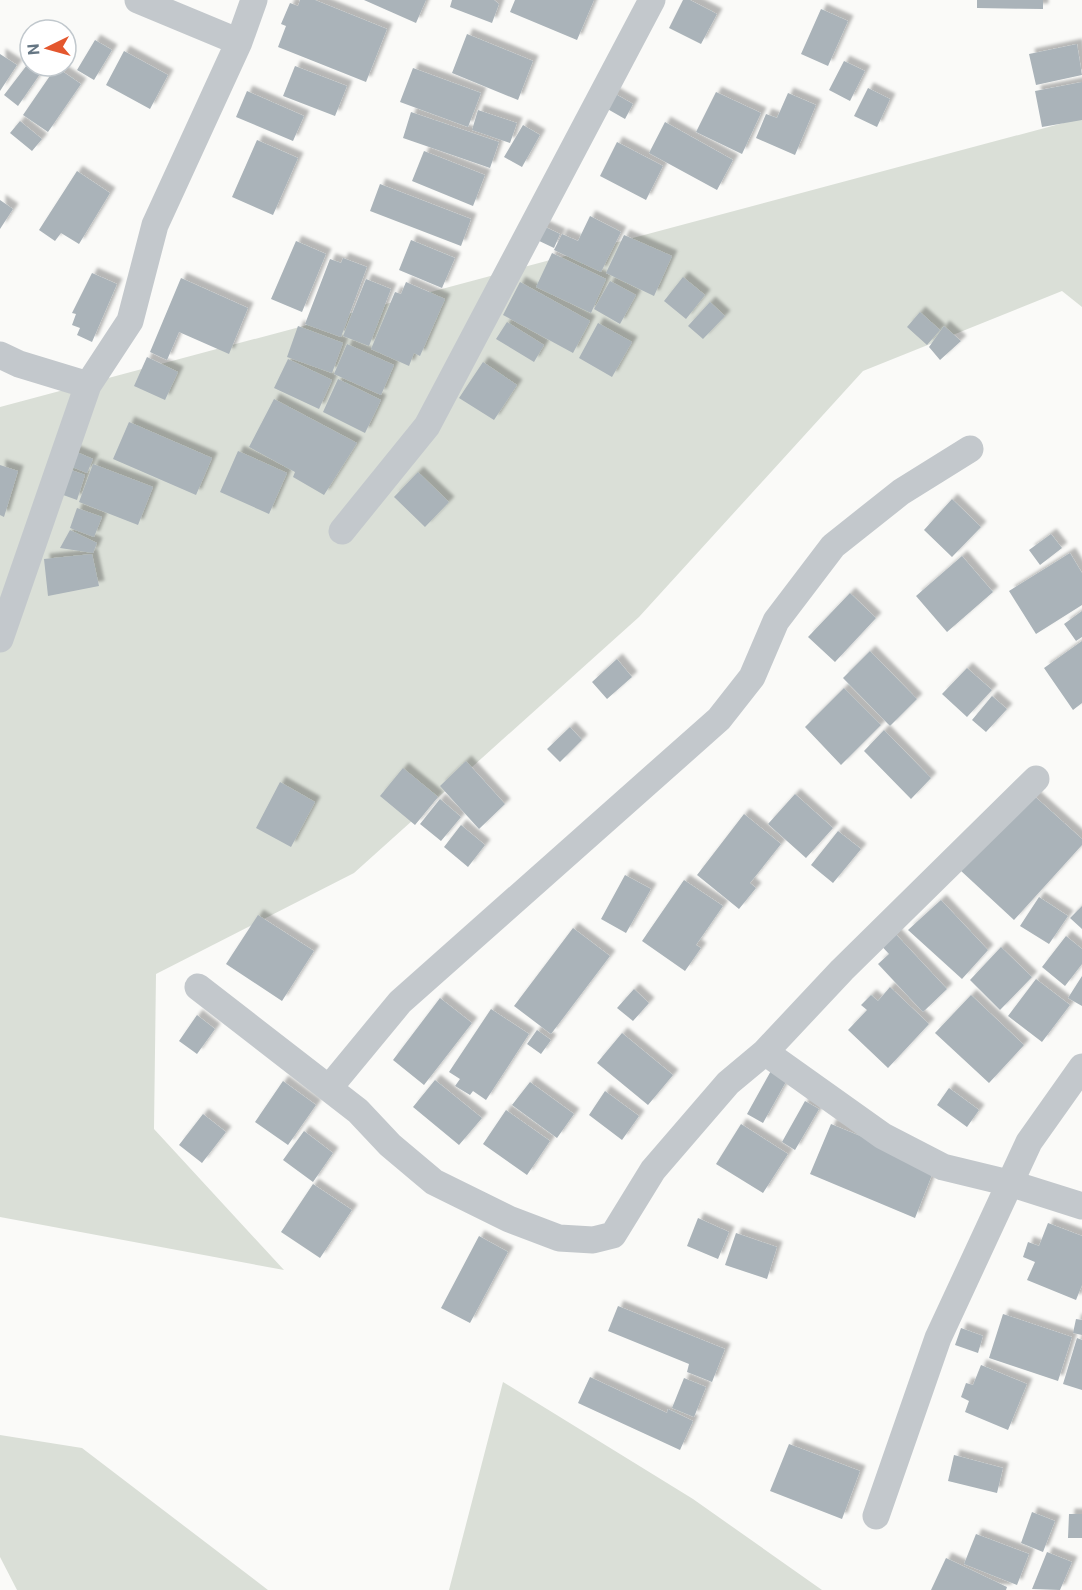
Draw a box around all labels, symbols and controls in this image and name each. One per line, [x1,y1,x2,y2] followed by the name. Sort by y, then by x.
[18,18,78,78] north arrow
[24,43,44,56] text: N

